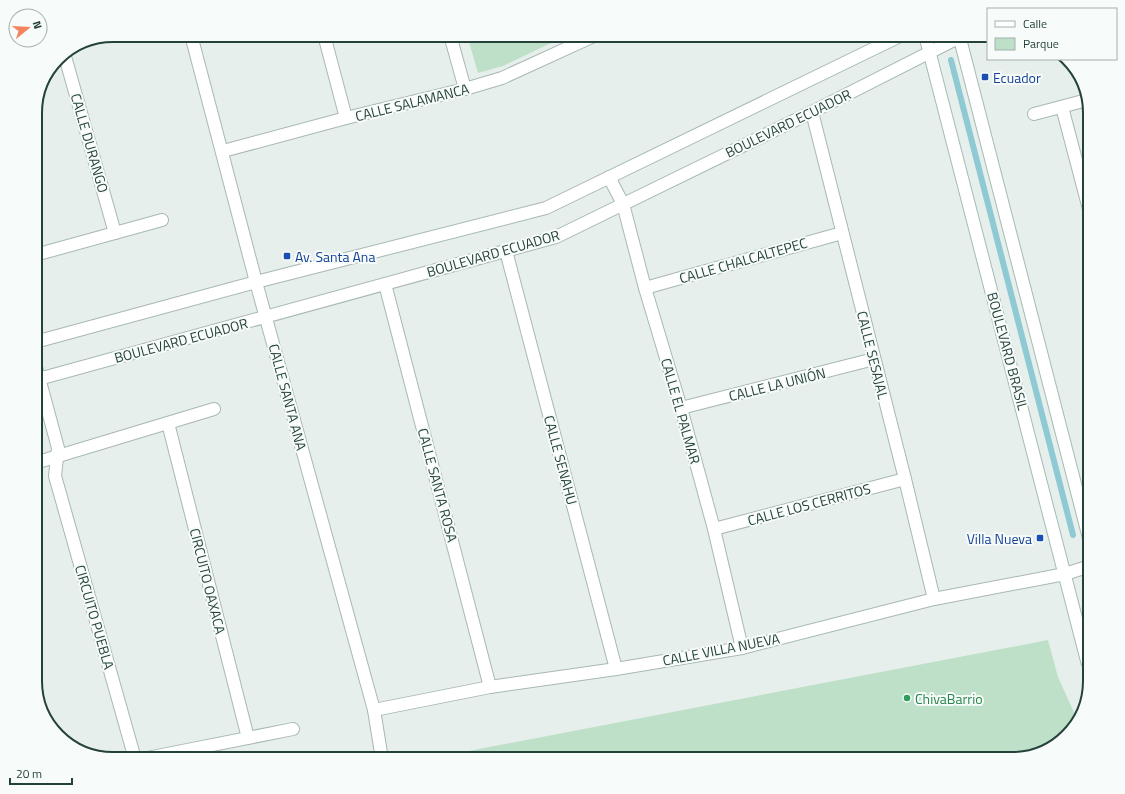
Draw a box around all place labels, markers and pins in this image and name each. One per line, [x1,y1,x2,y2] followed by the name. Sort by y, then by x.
[993,67,1041,88] place label: Ecuador
[980,72,990,82] marker: Ecuador
[295,246,375,267] place label: Av. Santa Ana
[282,251,292,261] marker: Av. Santa Ana
[967,528,1032,549] place label: Villa Nueva
[1035,533,1045,543] marker: Villa Nueva
[915,688,983,709] place label: ChivaBarrio
[902,693,912,703] marker: ChivaBarrio

